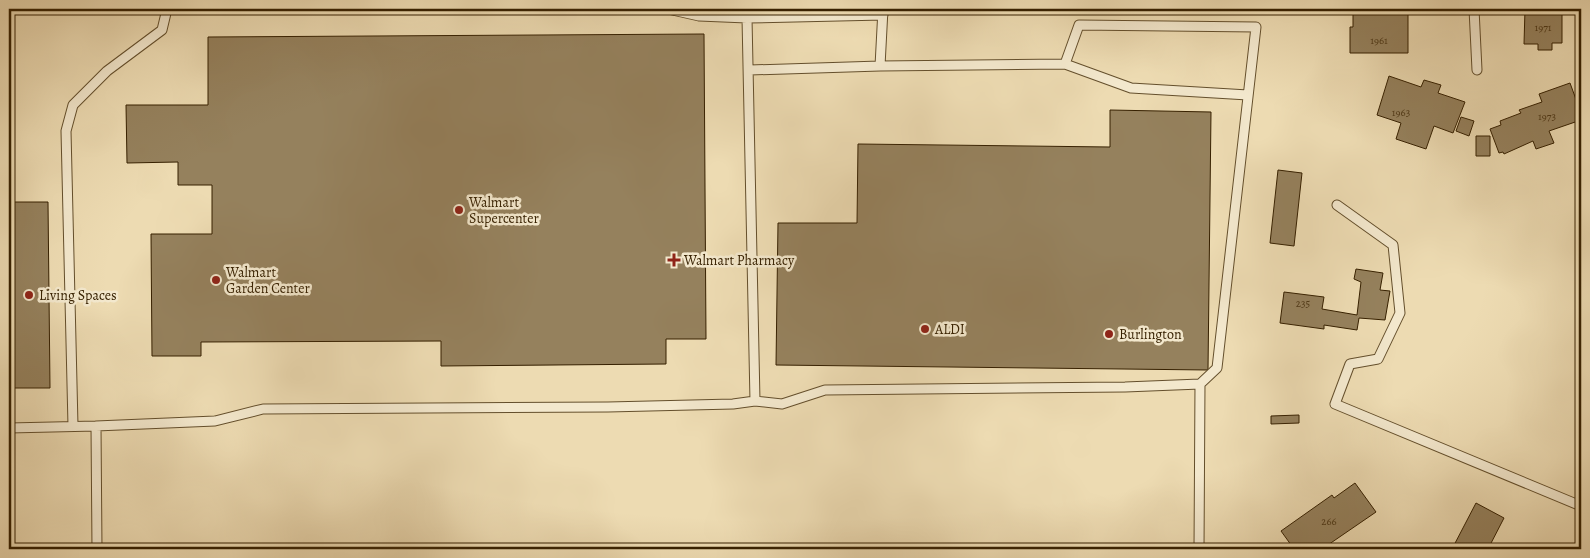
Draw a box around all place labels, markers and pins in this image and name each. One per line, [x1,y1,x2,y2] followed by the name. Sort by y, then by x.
[468,193,539,228] place label: Walmart Supercenter
[453,204,465,216] marker: Walmart Supercenter
[683,251,795,270] place label: Walmart Pharmacy
[668,254,680,266] marker: Walmart Pharmacy
[225,263,310,298] place label: Walmart Garden Center
[210,274,222,286] marker: Walmart Garden Center
[39,286,117,305] place label: Living Spaces
[23,289,35,301] marker: Living Spaces
[934,320,965,339] place label: ALDI
[919,323,931,335] marker: ALDI
[1119,325,1182,344] place label: Burlington
[1103,328,1115,340] marker: Burlington

